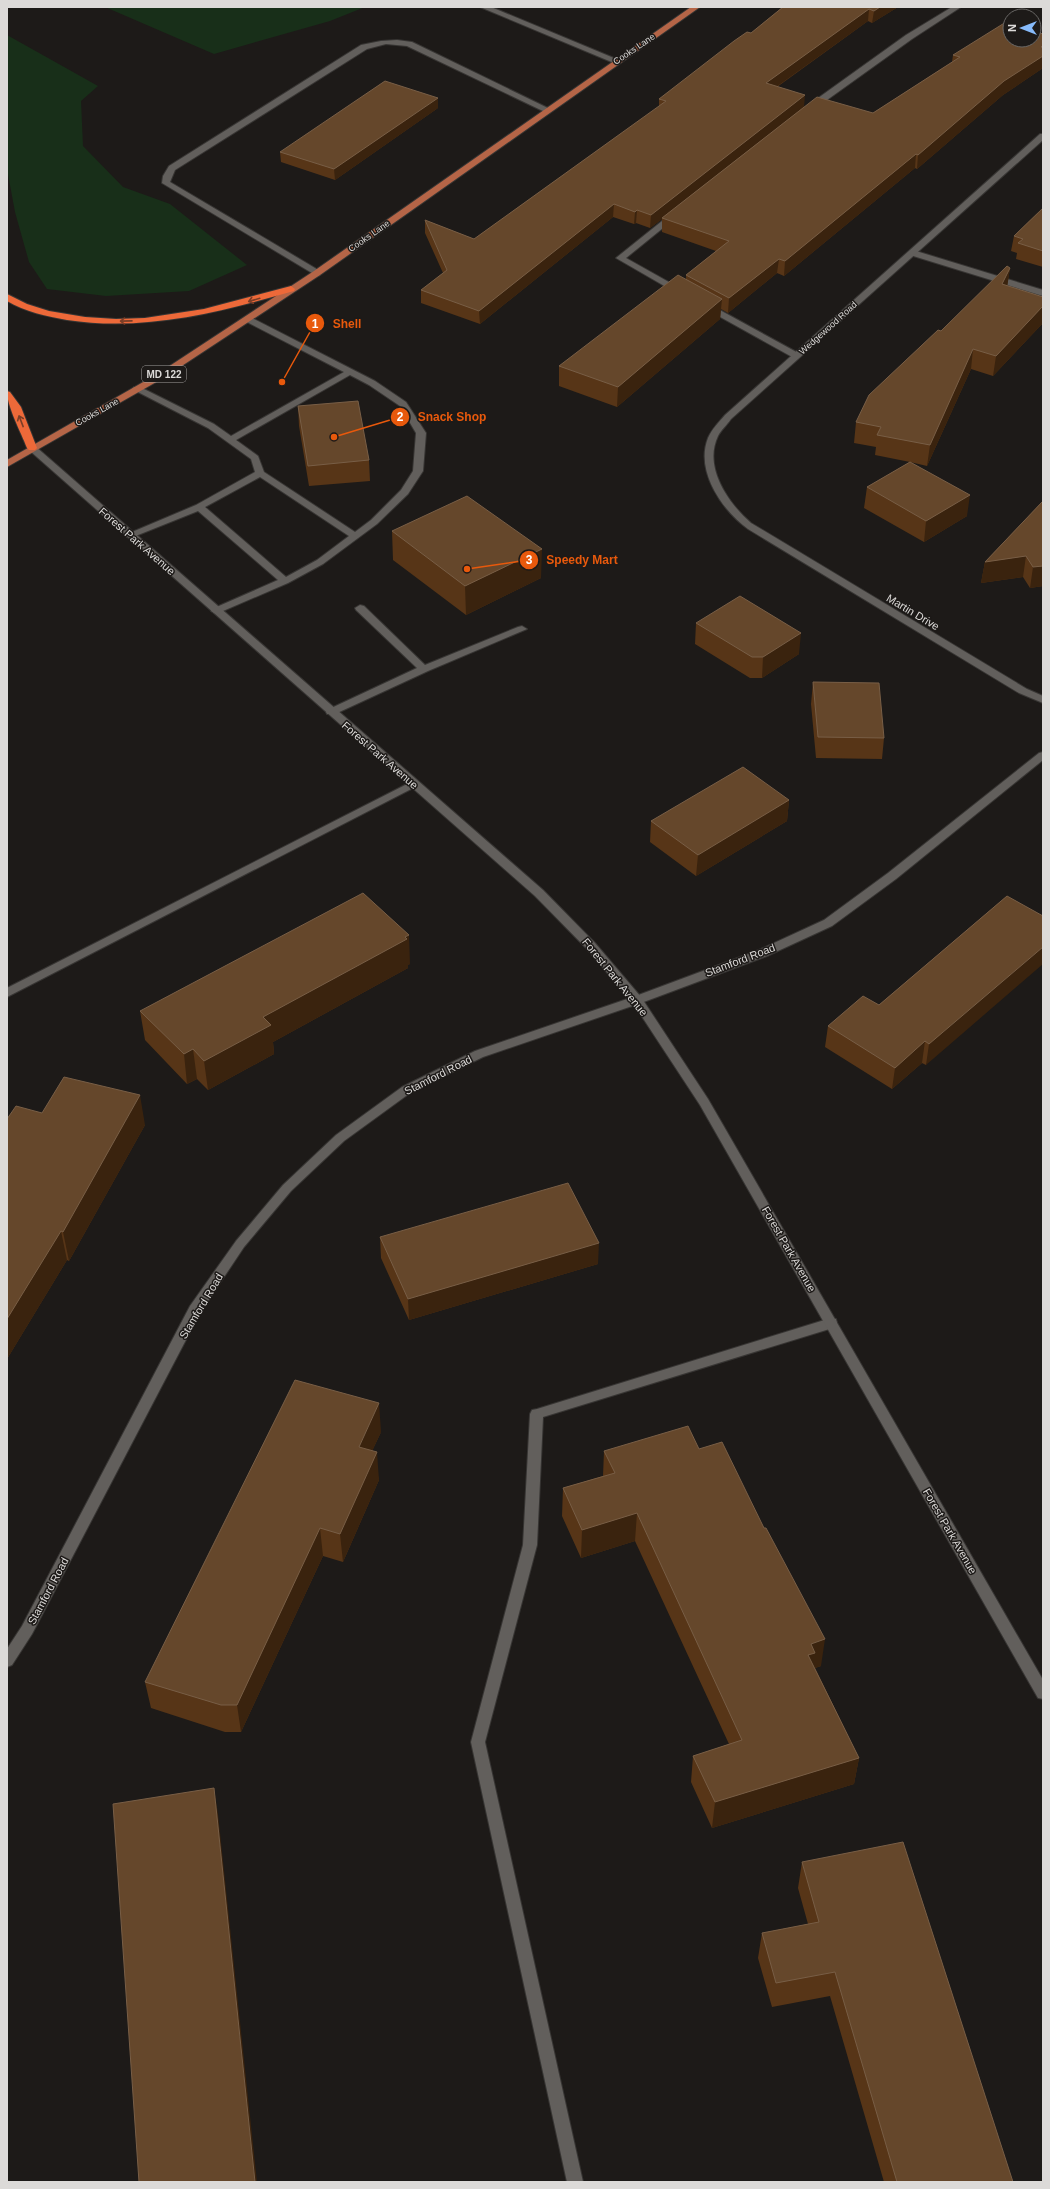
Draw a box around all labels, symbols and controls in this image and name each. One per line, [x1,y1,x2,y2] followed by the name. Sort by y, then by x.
[1002,8,1042,48] north arrow
[1006,24,1018,32] text: N
[611,31,657,67] street label: Cooks Lane
[346,218,392,254] street label: Cooks Lane
[247,297,260,304] one-way arrow
[797,300,859,356] street label: Wedgewood Road
[305,311,369,335] callout: Shell
[120,317,133,325] one-way arrow
[312,317,319,331] text: 1
[333,317,361,331] text: Shell
[142,366,186,382] road number: MD 122
[74,396,120,428] street label: Cooks Lane
[390,405,494,429] callout: Snack Shop
[397,410,404,424] text: 2
[418,410,486,424] text: Snack Shop
[17,415,24,427] one-way arrow
[97,505,177,577] street label: Forest Park Avenue
[519,548,626,572] callout: Speedy Mart
[526,553,533,567] text: 3
[546,553,618,567] text: Speedy Mart
[884,592,942,632] street label: Martin Drive
[340,719,420,791] street label: Forest Park Avenue
[580,936,650,1018] street label: Forest Park Avenue
[703,941,777,979] street label: Stamford Road
[402,1053,474,1097] street label: Stamford Road
[760,1204,818,1294] street label: Forest Park Avenue
[177,1271,225,1341] street label: Stamford Road
[921,1486,979,1576] street label: Forest Park Avenue
[25,1556,71,1626] street label: Stamford Road

